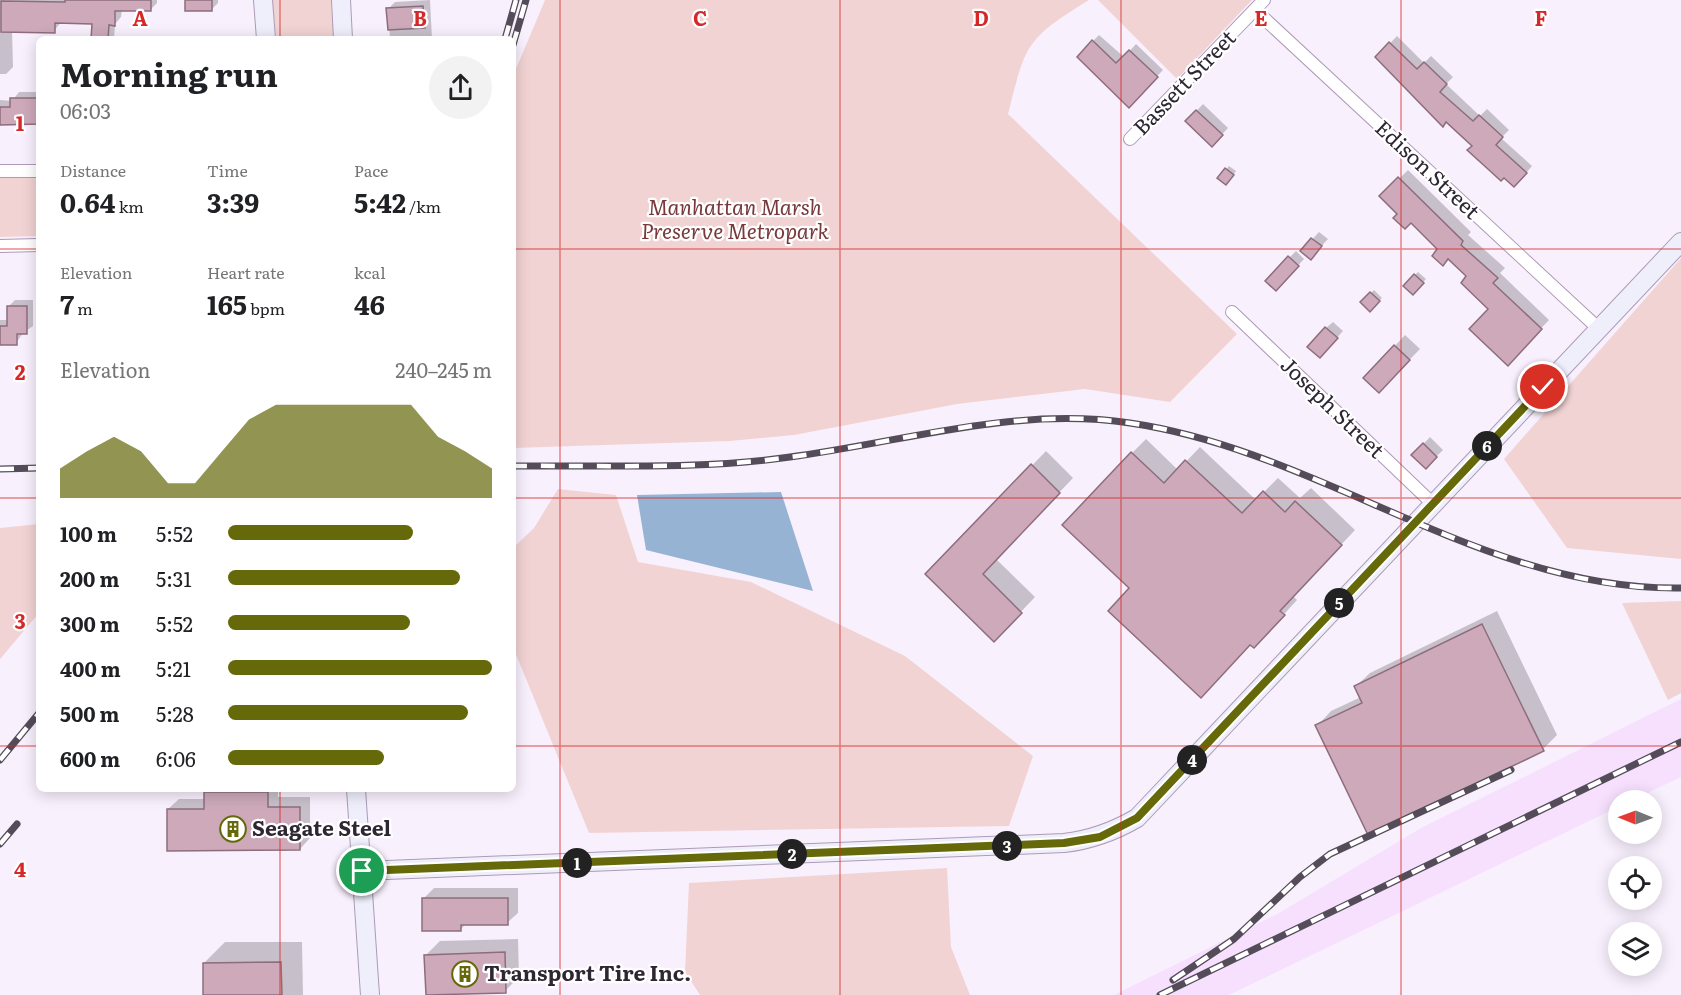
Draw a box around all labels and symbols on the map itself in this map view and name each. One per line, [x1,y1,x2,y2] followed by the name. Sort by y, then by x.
[132,2,148,32] text: A
[413,2,427,32] text: B
[693,2,707,32] text: C
[973,2,989,32] text: D
[1254,2,1268,32] text: E
[1535,2,1548,32] text: F
[1125,21,1242,141] street label: Bassett Street
[16,107,24,137] text: 1
[1369,111,1488,225] street label: Edison Street
[641,190,830,245] park label: Manhattan Marsh Preserve Metropark
[1275,349,1393,464] street label: Joseph Street
[15,356,26,386] text: 2
[1517,361,1568,412] pin
[1472,431,1502,461] pin: 6
[1324,588,1354,618] pin: 5
[14,605,26,635] text: 3
[1177,745,1207,775] pin: 4
[1608,790,1662,844] north arrow
[252,811,392,842] place label: Seagate Steel
[218,814,248,844] building icon: Seagate Steel
[992,831,1022,861] pin: 3
[777,839,807,869] pin: 2
[336,845,387,896] pin
[562,848,592,878] pin: 1
[14,853,26,883] text: 4
[484,956,691,987] place label: Transport Tire Inc.
[450,959,480,989] building icon: Transport Tire Inc.

